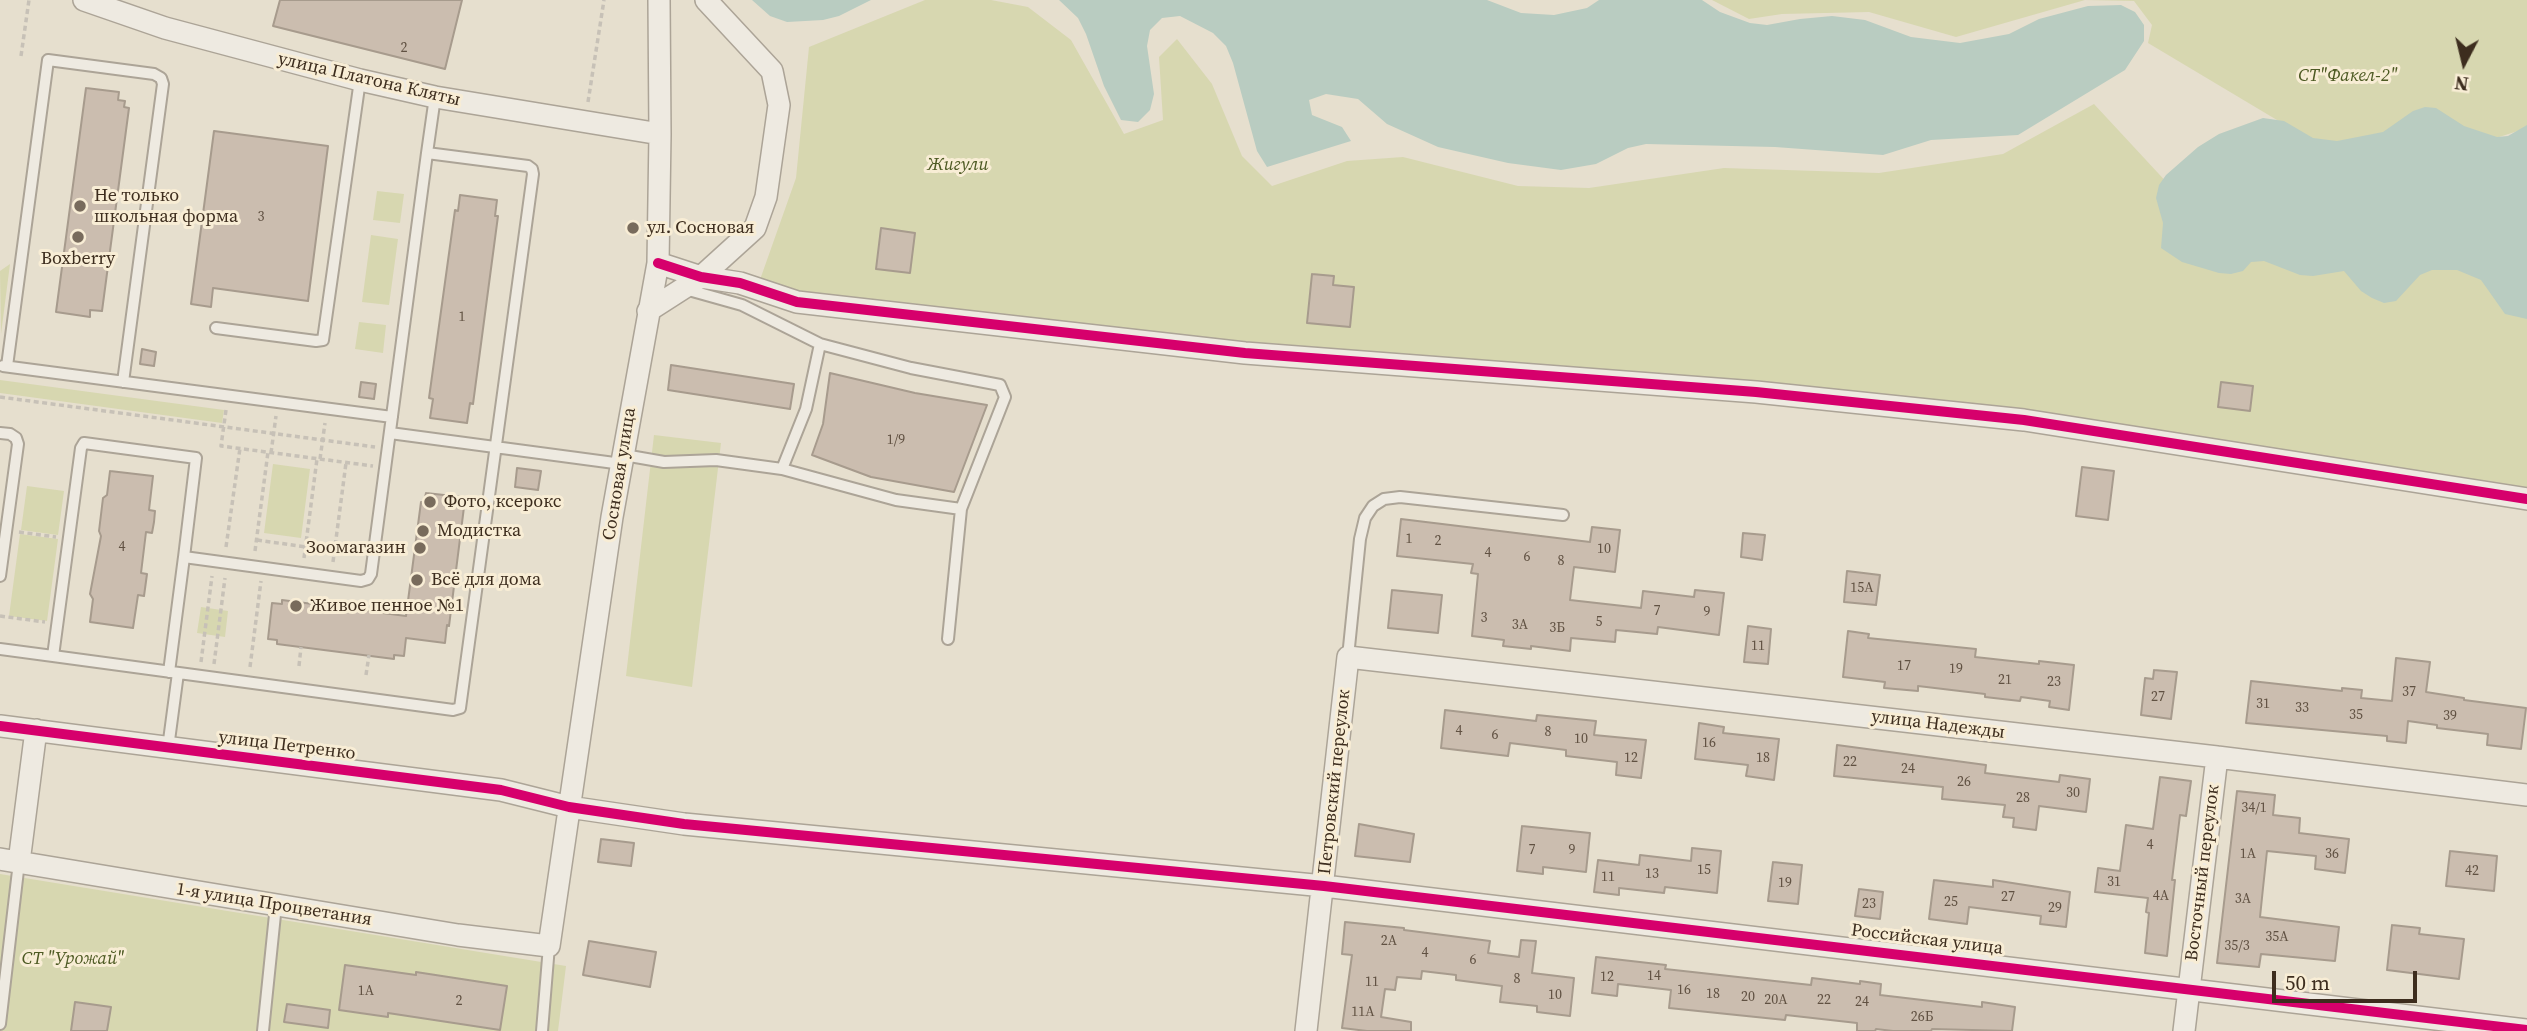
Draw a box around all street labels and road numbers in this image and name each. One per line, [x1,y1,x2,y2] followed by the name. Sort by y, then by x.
[276,48,462,112] street label: улица Платона Кляты
[599,406,641,542] street label: Сосновая улица
[1315,688,1355,876] street label: Петровский переулок
[1870,706,2006,744] street label: улица Надежды
[217,727,357,765] street label: улица Петренко
[2181,783,2225,963] street label: Восточный переулок
[175,879,373,931] street label: 1-я улица Процветания
[1850,920,2004,960] street label: Российская улица

